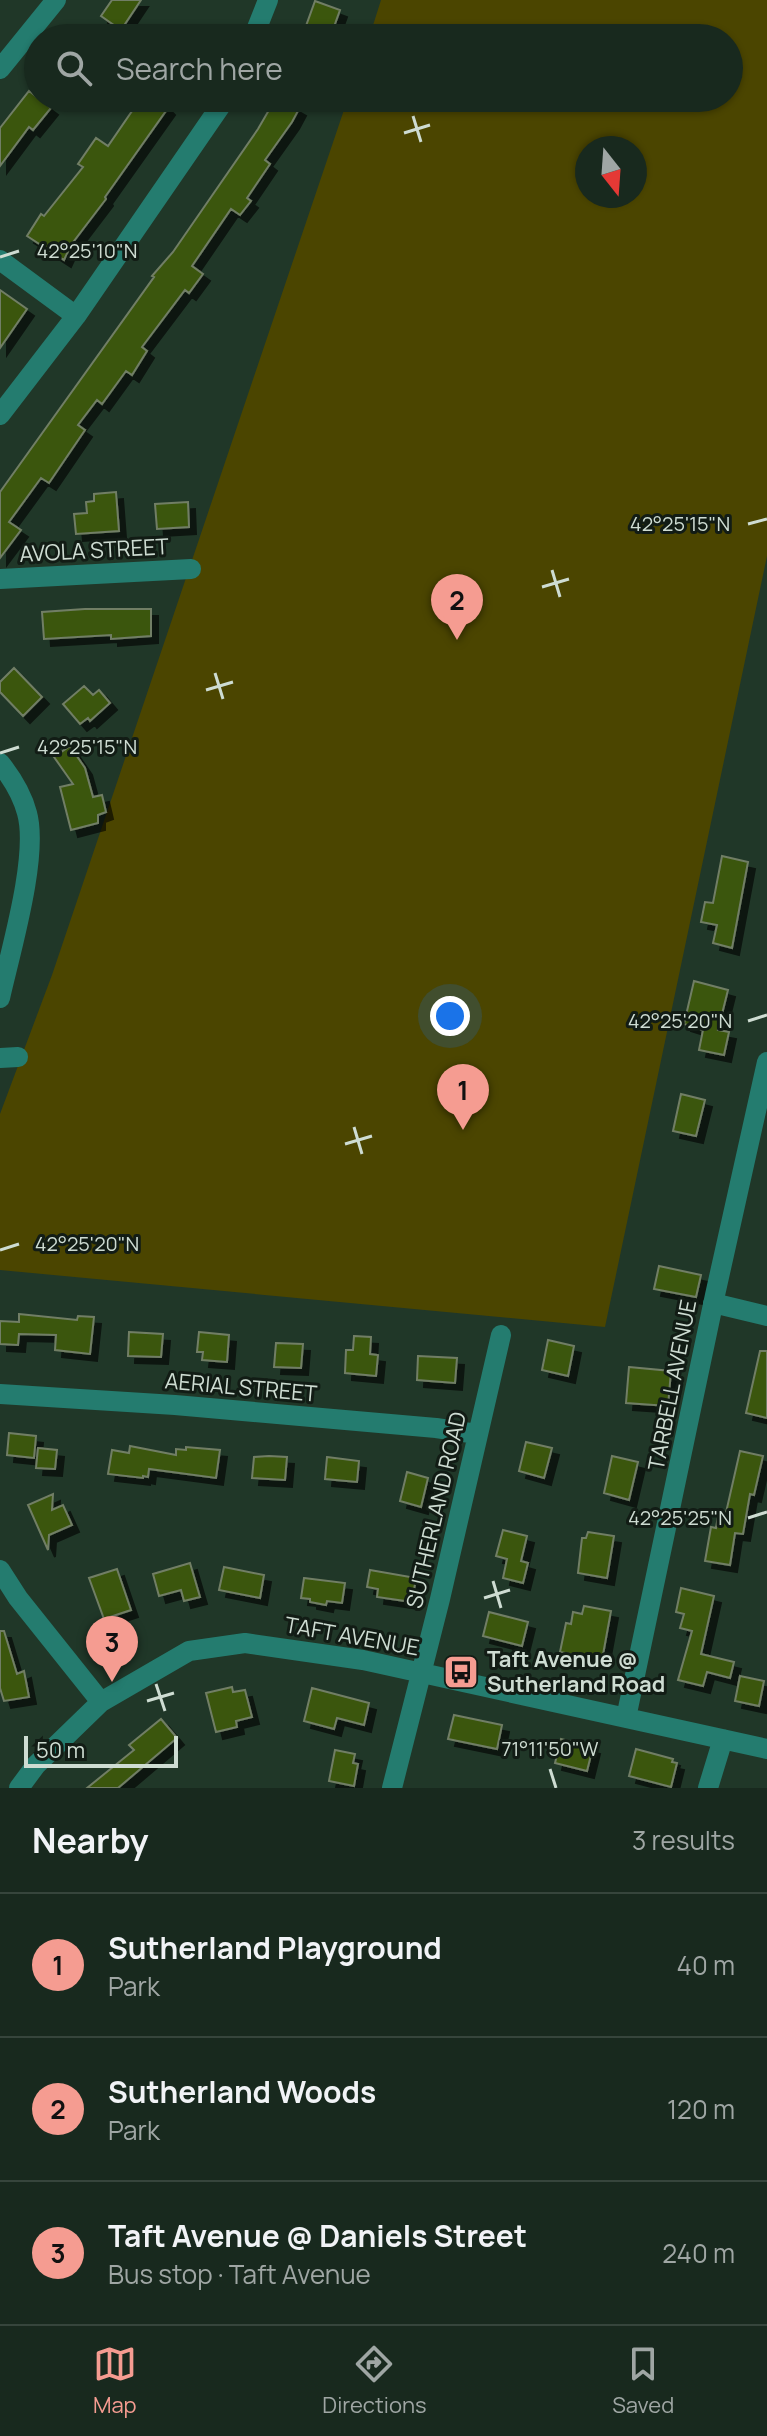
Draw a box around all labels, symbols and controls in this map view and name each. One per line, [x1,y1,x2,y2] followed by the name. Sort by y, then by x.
[24,24,743,112] search box
[52,46,96,90] icon: search
[116,48,283,89] text: Search here
[575,136,647,208] north arrow
[37,237,137,264] text: 42°25'10"N
[630,510,730,537] text: 42°25'15"N
[19,531,169,569] street label: AVOLA STREET
[431,574,483,640] pin: 2
[37,733,137,760] text: 42°25'15"N
[430,996,470,1036] your location
[628,1007,732,1034] text: 42°25'20"N
[437,1064,489,1130] pin: 1
[35,1230,139,1257] text: 42°25'20"N
[641,1297,703,1473] street label: TARBELL AVENUE
[164,1365,318,1409] street label: AERIAL STREET
[399,1409,473,1611] street label: SUTHERLAND ROAD
[628,1504,732,1531] text: 42°25'25"N
[283,1609,421,1663] street label: TAFT AVENUE
[86,1616,138,1682] pin: 3
[487,1644,665,1699] place label: Taft Avenue @ Sutherland Road
[442,1653,480,1691] bus stop icon: Taft Avenue @ Sutherland Road
[24,1732,178,1768] scale bar
[36,1735,85,1765] text: 50 m
[501,1735,599,1762] text: 71°11'50"W
[32,1817,148,1863] text: Nearby
[632,1822,735,1858] text: 3 results
[108,1927,442,1968] text: Sutherland Playground
[52,1947,64,1983] text: 1
[677,1947,735,1983] text: 40 m
[108,1968,160,2004] text: Park
[108,2071,376,2112] text: Sutherland Woods
[50,2091,66,2127] text: 2
[667,2091,735,2127] text: 120 m
[108,2112,160,2148] text: Park
[108,2215,527,2256] text: Taft Avenue @ Daniels Street
[50,2235,66,2271] text: 3
[662,2235,735,2271] text: 240 m
[108,2256,371,2292] text: Bus stop · Taft Avenue
[93,2342,137,2420] tab: Map
[322,2342,427,2420] tab: Directions
[612,2342,674,2420] tab: Saved

